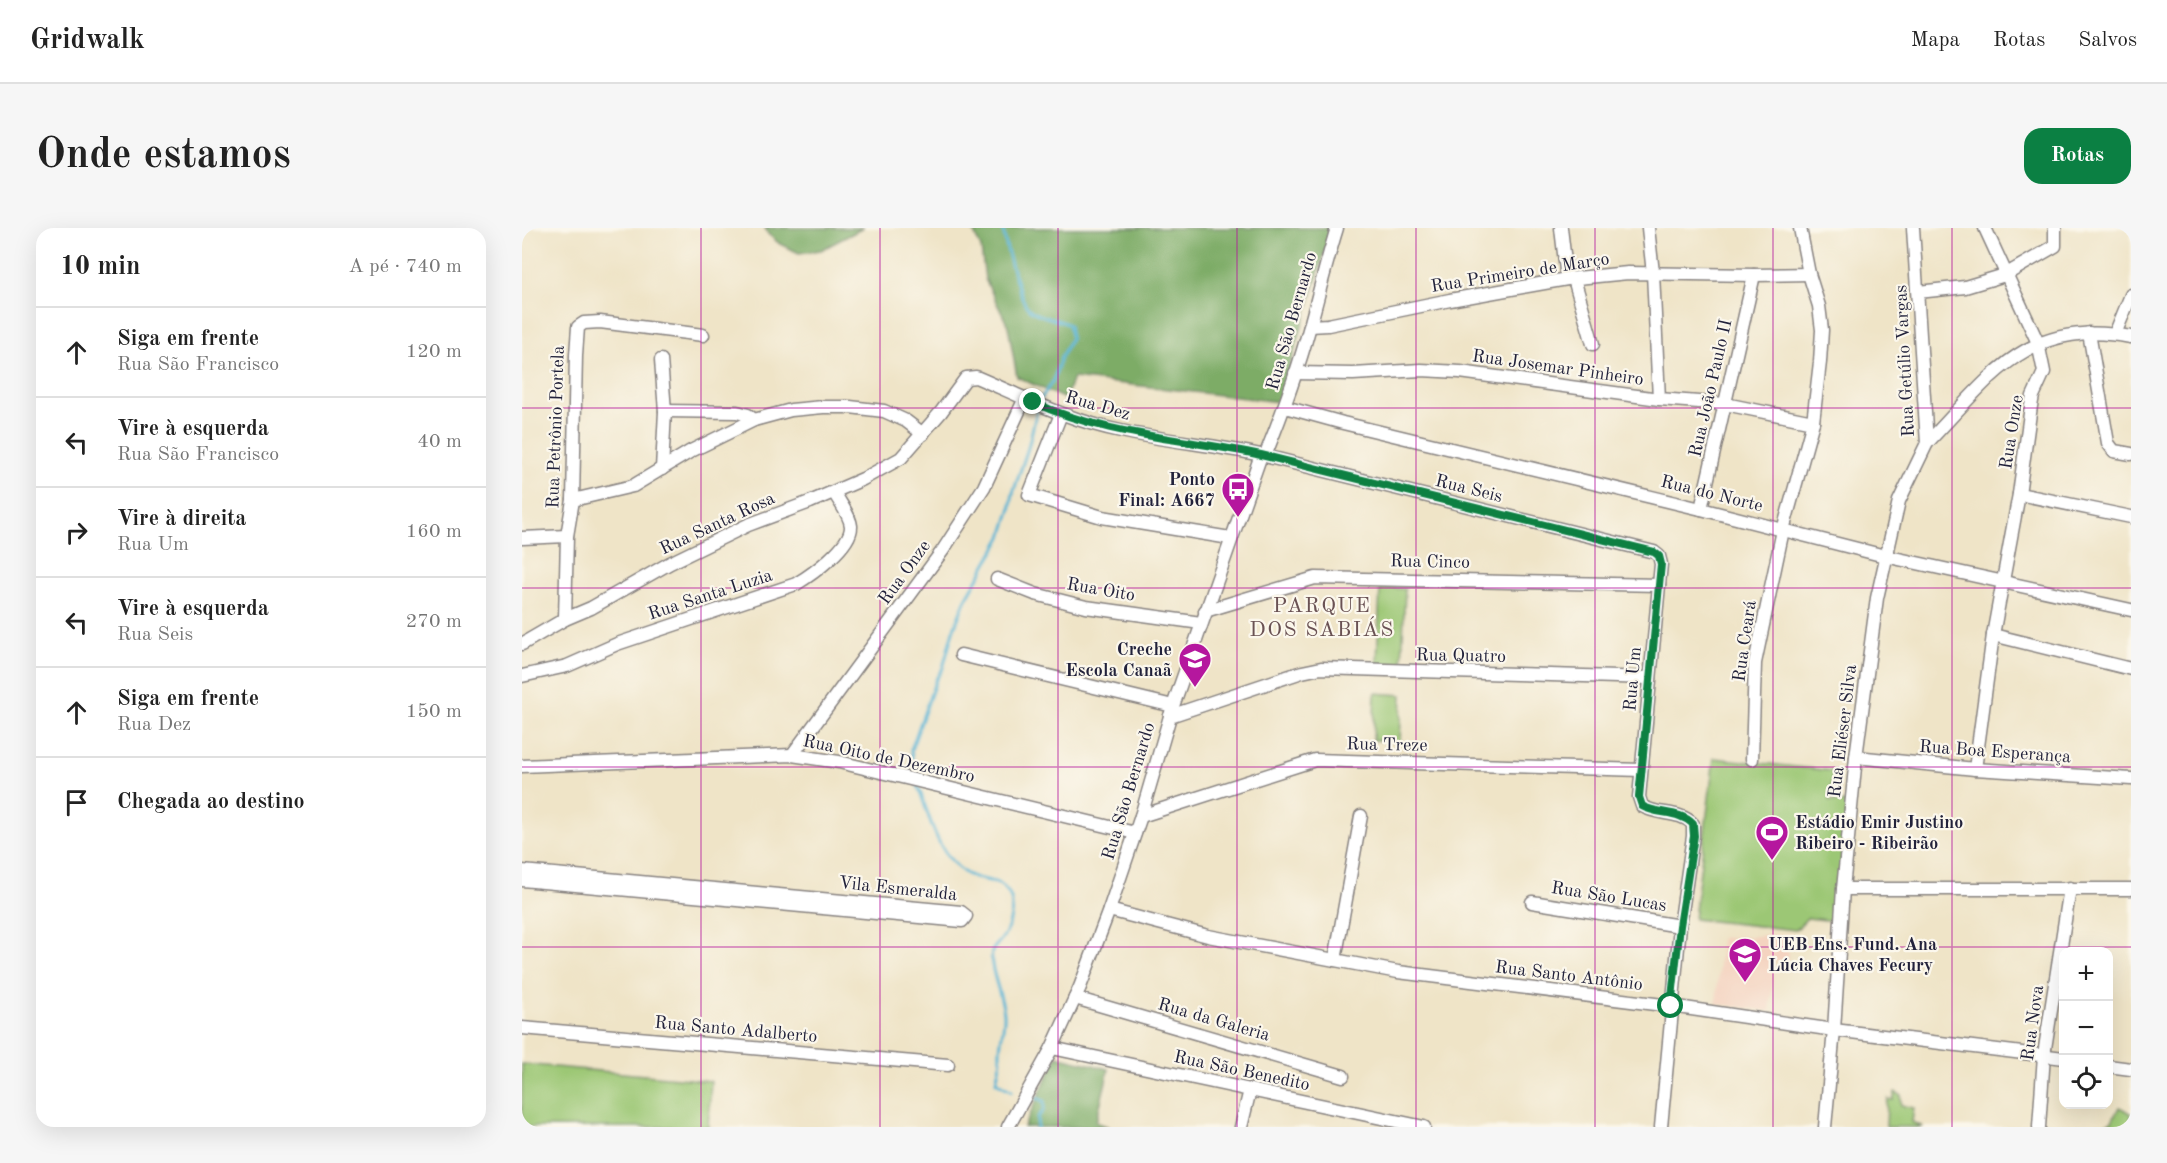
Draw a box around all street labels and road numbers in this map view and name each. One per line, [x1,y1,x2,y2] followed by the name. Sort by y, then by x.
[1264,250,1320,392] street label: Rua São Bernardo
[1430,250,1611,296] street label: Rua Primeiro de Março
[1892,284,1918,438] street label: Rua Getúlio Vargas
[1686,318,1736,459] street label: Rua João Paulo II
[544,345,568,509] street label: Rua Petrônio Portela
[1471,347,1645,389] street label: Rua Josemar Pinheiro
[1063,388,1132,424] street label: Rua Dez
[1997,394,2027,471] street label: Rua Onze
[1433,472,1504,506] street label: Rua Seis
[1659,473,1765,515] street label: Rua do Norte
[657,489,778,558] street label: Rua Santa Rosa
[875,537,934,608] street label: Rua Onze
[1390,552,1470,572] street label: Rua Cinco
[646,566,775,624] street label: Rua Santa Luzia
[1065,575,1136,605] street label: Rua Oito
[1730,599,1760,683] street label: Rua Ceará
[1416,646,1506,666] street label: Rua Quatro
[1621,646,1645,712] street label: Rua Um
[1826,663,1860,799] street label: Rua Eliéser Silva
[1099,720,1158,862] street label: Rua São Bernardo
[801,732,976,786] street label: Rua Oito de Dezembro
[1346,735,1428,755] street label: Rua Treze
[1918,738,2072,766] street label: Rua Boa Esperança
[838,874,958,904] street label: Vila Esmeralda
[1550,879,1668,915] street label: Rua São Lucas
[1494,958,1644,994] street label: Rua Santo Antônio
[2019,984,2047,1062] street label: Rua Nova
[1156,995,1272,1045] street label: Rua da Galeria
[654,1014,818,1046] street label: Rua Santo Adalberto
[1172,1048,1312,1094] street label: Rua São Benedito

